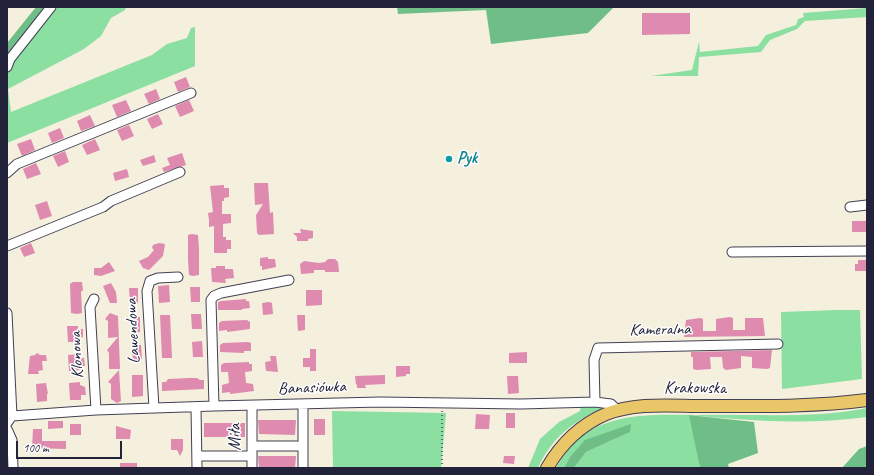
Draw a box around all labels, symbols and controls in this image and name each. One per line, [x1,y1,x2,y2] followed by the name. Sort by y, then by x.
[457,149,477,169] place label: Pyk
[444,154,454,164] marker: Pyk
[121,298,145,364] street label: Lawendowa
[629,319,691,341] street label: Kameralna
[66,331,88,379] street label: Klonowa
[278,377,346,399] street label: Banasiówka
[664,379,726,399] street label: Krakowska
[226,424,246,450] street label: Miła
[18,433,124,459] scale bar
[23,440,49,456] text: 100 m

